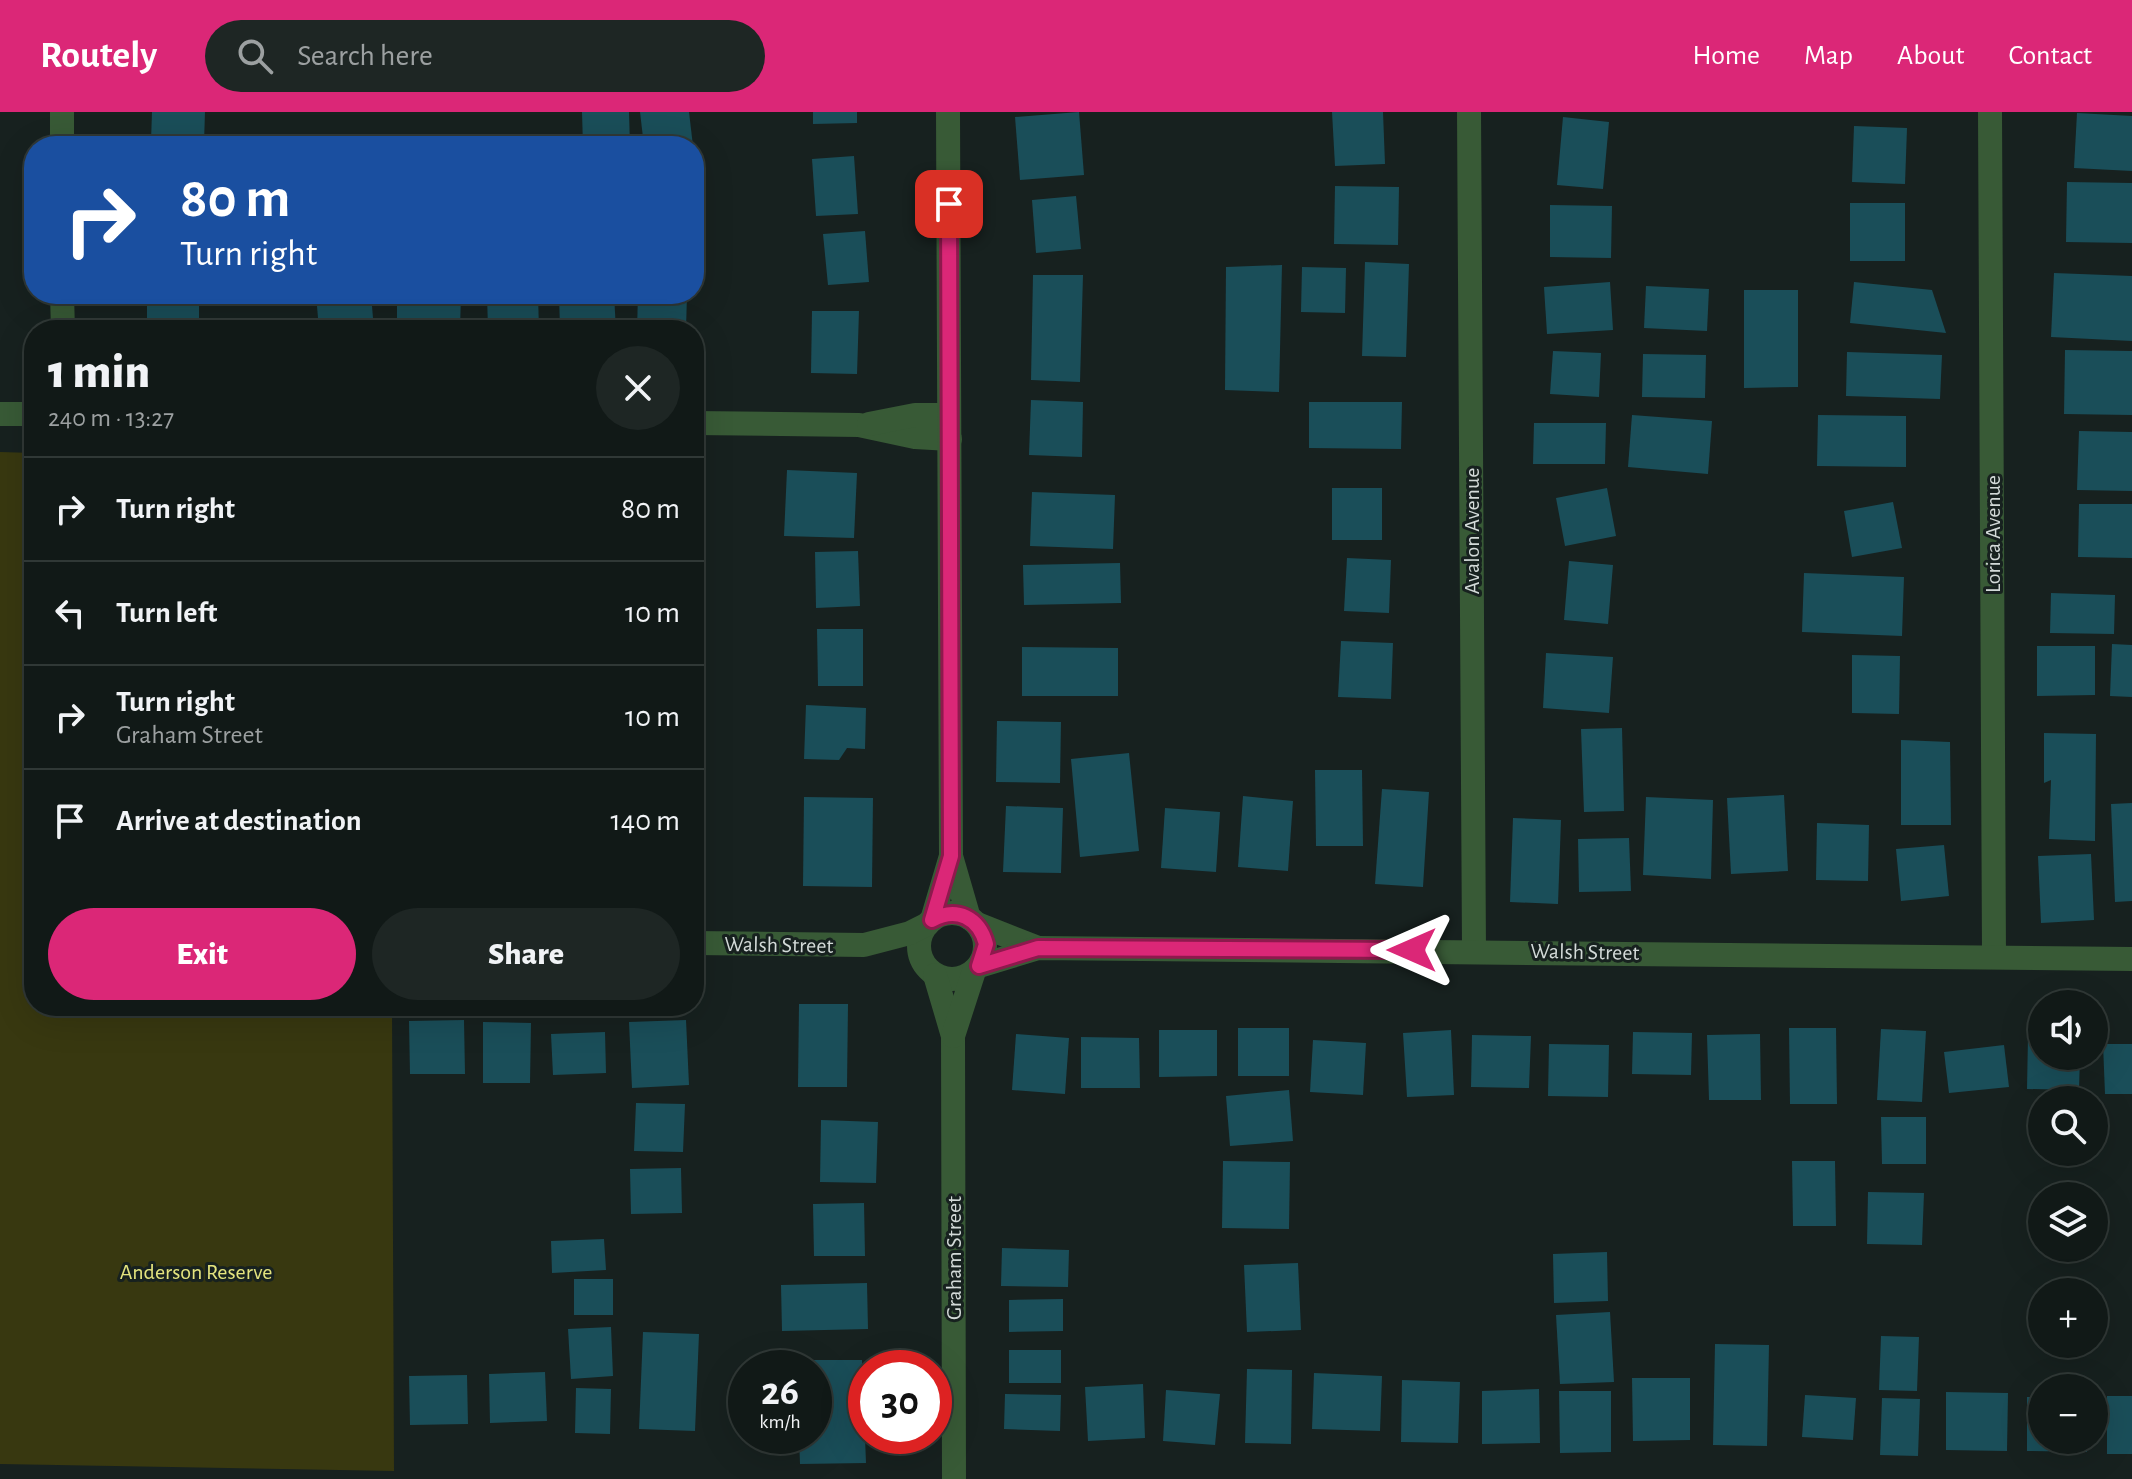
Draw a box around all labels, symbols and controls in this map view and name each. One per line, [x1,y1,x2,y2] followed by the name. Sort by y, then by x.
[205,20,765,92] search box
[233,34,277,78] icon: search
[40,37,157,75] text: Routely
[297,41,433,71] text: Search here
[1693,42,1760,70] text: Home
[1804,42,1853,70] text: Map
[1897,42,1965,70] text: About
[2009,42,2092,70] text: Contact
[48,168,152,272] icon: right
[915,170,983,238] pin
[180,171,290,227] text: 80 m
[927,182,971,226] icon: arrive
[180,236,317,272] text: Turn right
[596,346,680,430] button: close
[48,349,150,397] text: 1 min
[48,405,174,431] text: 240 m · 13:27
[1461,468,1483,594] street label: Avalon Avenue
[1982,475,2004,593] street label: Lorica Avenue
[48,487,92,531] icon: right
[116,494,235,524] text: Turn right
[621,494,680,524] text: 80 m
[48,591,92,635] icon: left
[116,598,217,628] text: Turn left
[625,598,680,628] text: 10 m
[116,687,235,717] text: Turn right
[48,695,92,739] icon: right
[625,702,680,732] text: 10 m
[116,722,263,748] text: Graham Street
[48,799,92,843] icon: arrive
[116,806,362,836] text: Arrive at destination
[610,806,680,836] text: 140 m
[48,908,356,1000] button: Exit
[372,908,680,1000] button: Share
[1370,908,1454,992] position arrow
[724,933,834,957] street label: Walsh Street
[1530,940,1640,964] street label: Walsh Street
[2028,990,2108,1454] map controls
[2028,990,2108,1070] button: sound
[2028,1086,2108,1166] button: search
[2028,1182,2108,1262] button: layers
[943,1196,965,1320] street label: Graham Street
[120,1261,272,1283] park label: Anderson Reserve
[2028,1278,2108,1358] button: +
[848,1350,952,1454] speed limit sign: 30
[761,1372,799,1412] text: 26
[2028,1374,2108,1454] button: −
[759,1412,801,1432] text: km/h

